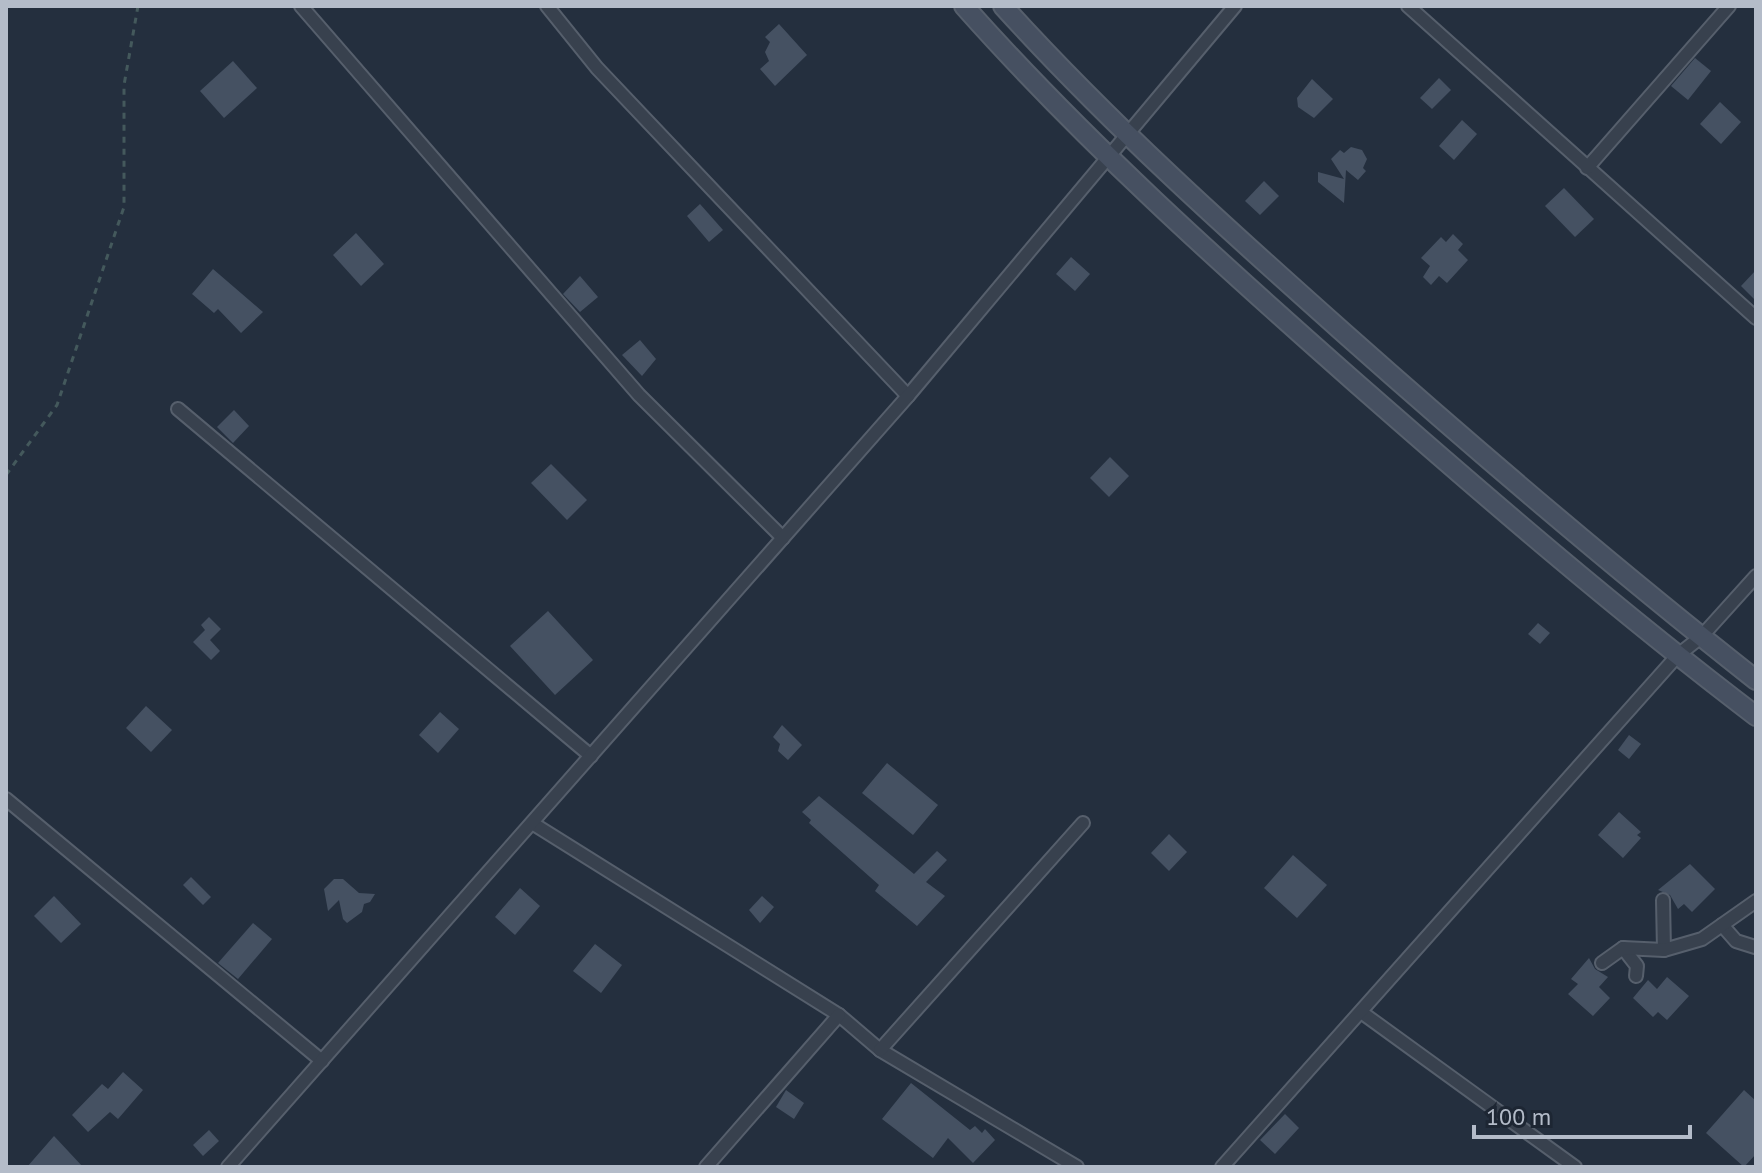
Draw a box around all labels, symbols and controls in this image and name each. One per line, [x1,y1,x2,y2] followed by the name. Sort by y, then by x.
[1474,1089,1690,1139] scale bar
[1486,1101,1551,1132] text: 100 m

